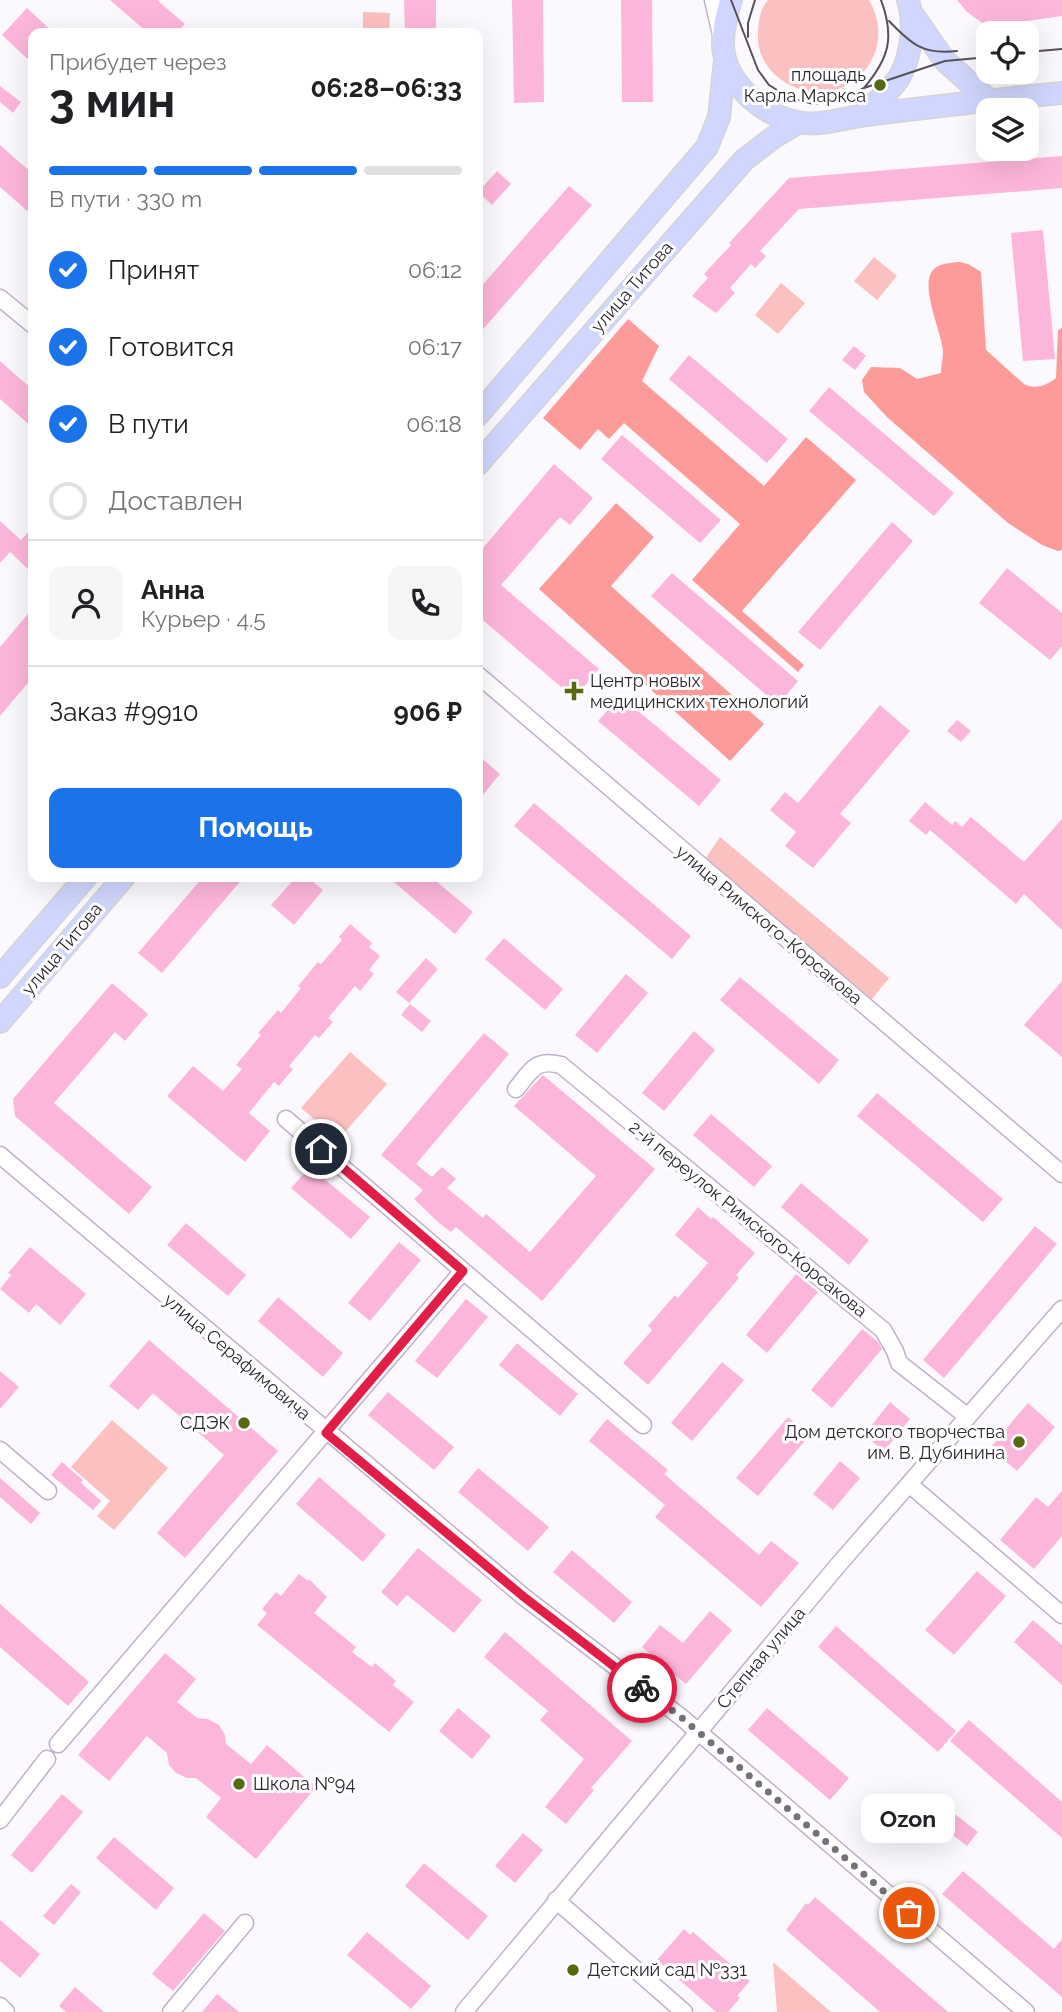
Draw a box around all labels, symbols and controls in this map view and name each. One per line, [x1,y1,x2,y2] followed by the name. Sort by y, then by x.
[976,21,1039,161] map controls
[976,21,1039,84] button: locate
[49,48,227,75] text: Прибудет через
[744,64,866,106] place label: площадь Карла Маркса
[311,73,462,103] text: 06:28–06:33
[49,74,175,128] text: 3 мин
[872,77,888,93] marker: площадь Карла Маркса
[976,98,1039,161] button: layers
[49,185,202,212] text: В пути · 330 m
[586,237,677,336] street label: улица Титова
[49,251,87,289] icon: check
[108,255,199,285] text: Принят
[408,256,462,283] text: 06:12
[49,328,87,366] icon: check
[108,332,234,362] text: Готовится
[408,333,462,360] text: 06:17
[49,405,87,443] icon: check
[108,409,189,439] text: В пути
[406,410,462,437] text: 06:18
[108,486,243,516] text: Доставлен
[49,566,123,640] button: person
[388,566,462,640] button: phone
[141,575,205,605] text: Анна
[141,605,266,632] text: Курьер · 4.5
[590,670,809,712] place label: Центр новых медицинских технологий
[564,681,584,701] marker: Центр новых медицинских технологий
[49,697,199,727] text: Заказ #9910
[394,697,462,727] text: 906 ₽
[49,788,462,868] button: Помощь
[672,841,867,1009] street label: улица Римского-Корсакова
[17,898,106,999] street label: улица Титова
[625,1116,872,1321] street label: 2-й переулок Римского-Корсакова
[291,1119,351,1179] pin
[302,1130,340,1168] icon: home
[160,1289,315,1424] street label: улица Серафимовича
[180,1412,230,1433] place label: СДЭК
[236,1415,252,1431] marker: СДЭК
[784,1421,1005,1463] place label: Дом детского творчества им. В. Дубинина
[1011,1434,1027,1450] marker: Дом детского творчества им. В. Дубинина
[712,1603,809,1713] street label: Степная улица
[607,1653,677,1723] courier
[623,1669,661,1707] icon: bike
[253,1773,355,1794] place label: Школа №94
[231,1776,247,1792] marker: Школа №94
[862,1794,956,1843] callout: Ozon
[880,1805,936,1832] text: Ozon
[879,1883,939,1943] pin
[890,1894,928,1932] icon: bag
[587,1959,747,1980] place label: Детский сад №331
[565,1962,581,1978] marker: Детский сад №331

